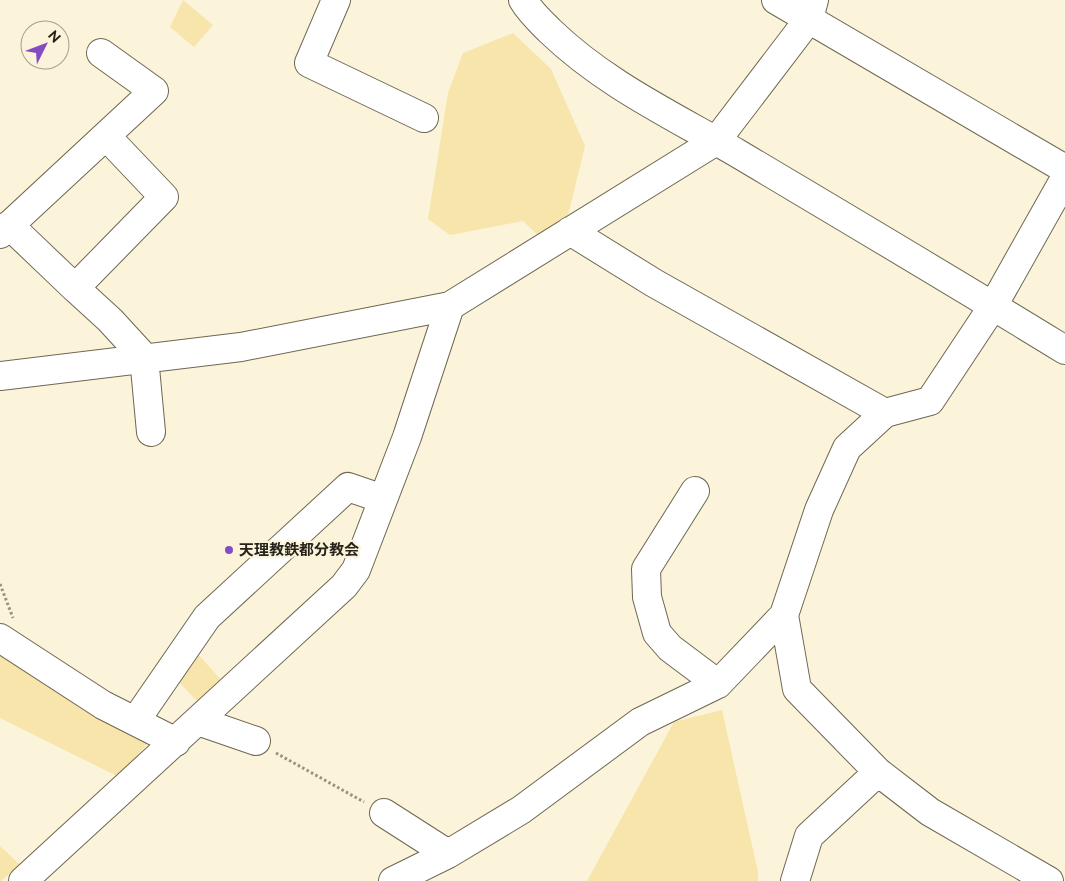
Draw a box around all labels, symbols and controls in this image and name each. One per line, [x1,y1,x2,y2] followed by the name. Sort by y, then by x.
[20,20,70,70] north arrow
[45,27,64,46] text: N
[239,541,359,559] place label: 天理教鉄都分教会
[223,544,235,556] marker: 天理教鉄都分教会

